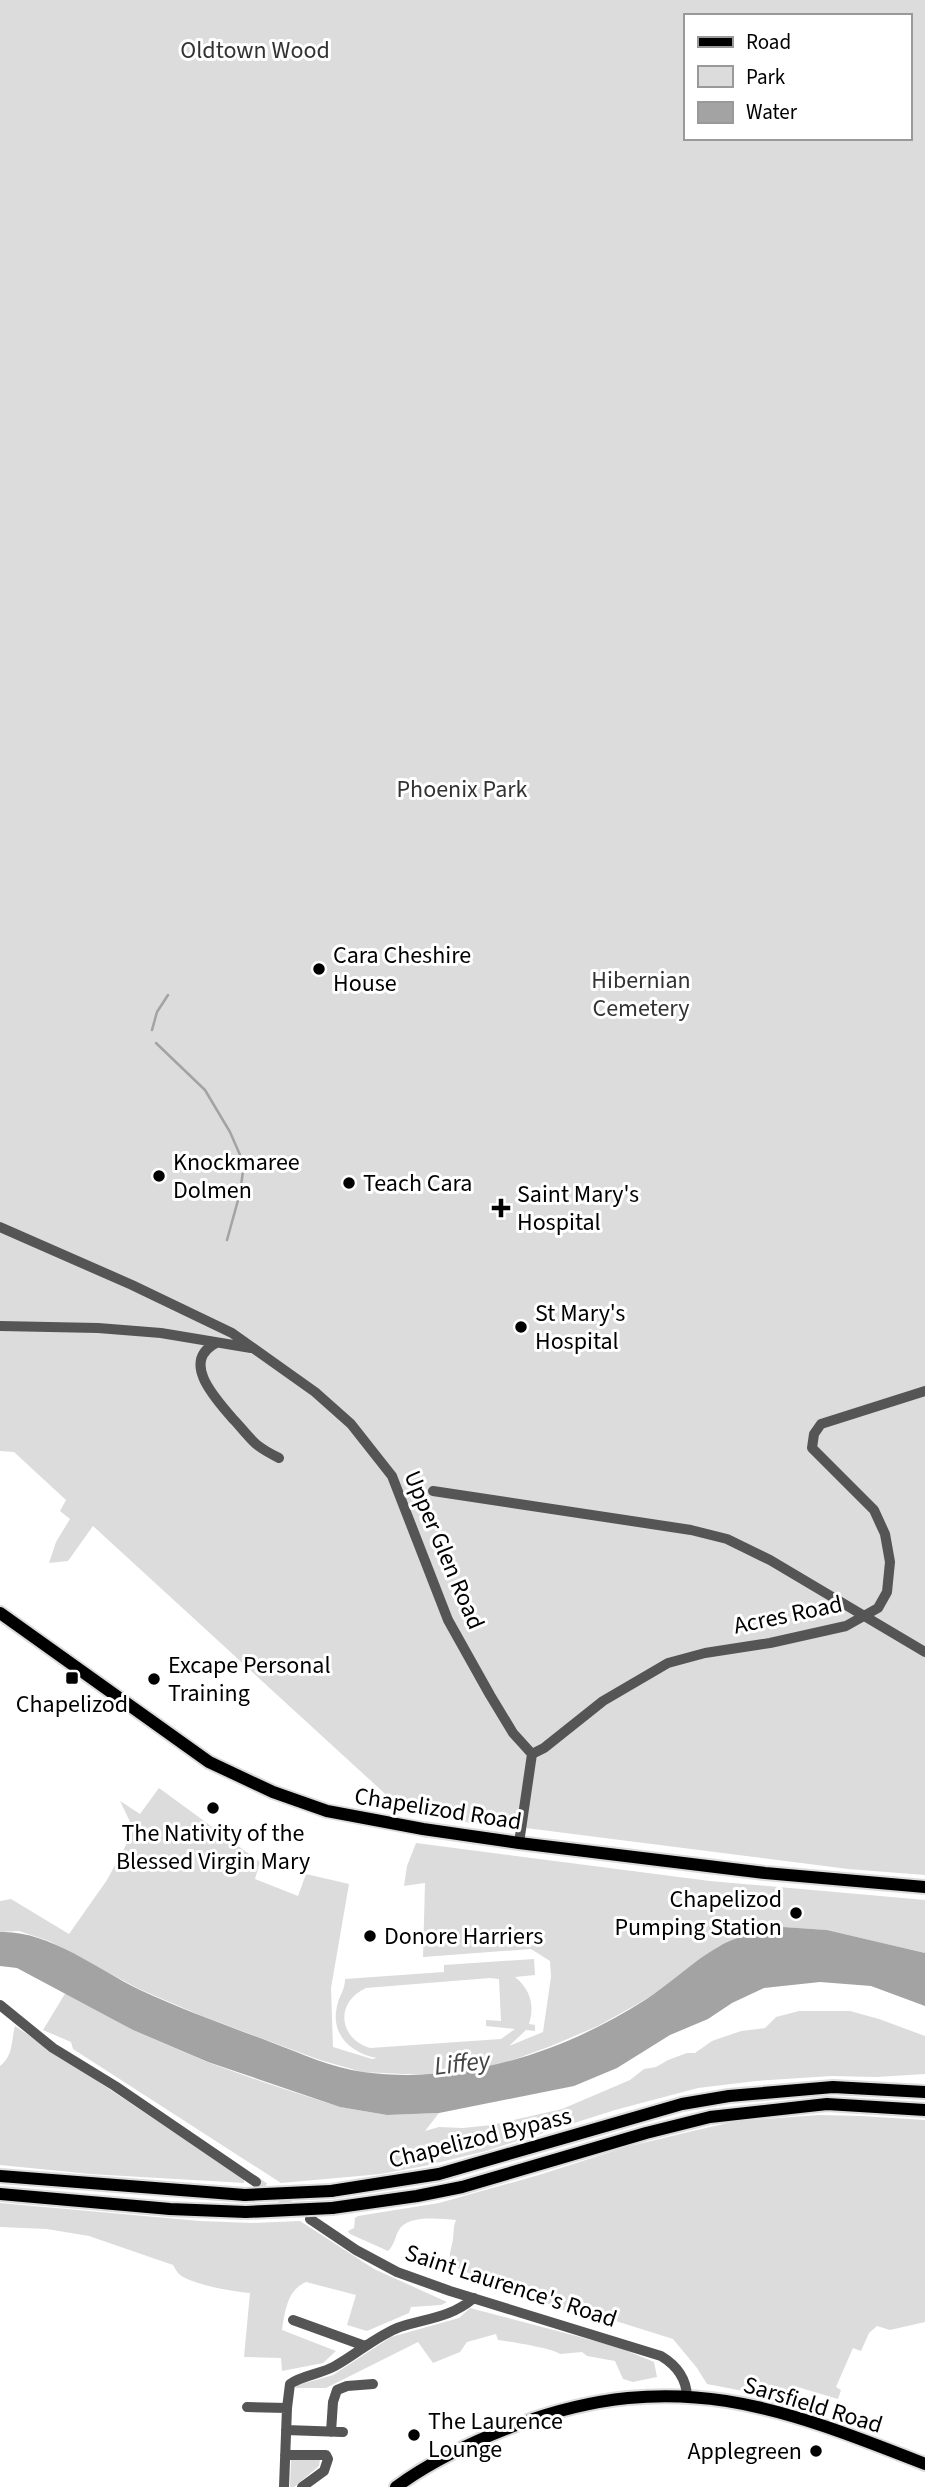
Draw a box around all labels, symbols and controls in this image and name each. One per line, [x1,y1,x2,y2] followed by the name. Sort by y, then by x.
[684,14,911,140] legend
[746,27,791,57] text: Road
[180,33,330,68] park label: Oldtown Wood
[746,62,786,92] text: Park
[746,97,798,127] text: Water
[397,772,528,807] park label: Phoenix Park
[333,938,471,1001] place label: Cara Cheshire House
[311,961,327,977] marker: Cara Cheshire House
[591,963,691,1026] park label: Hibernian Cemetery
[173,1145,300,1208] place label: Knockmaree Dolmen
[363,1166,472,1201] place label: Teach Cara
[151,1168,167,1184] marker: Knockmaree Dolmen
[341,1175,357,1191] marker: Teach Cara
[517,1177,639,1240] place label: Saint Mary's Hospital
[491,1198,511,1218] marker: Saint Mary's Hospital
[535,1296,625,1359] place label: St Mary's Hospital
[513,1319,529,1335] marker: St Mary's Hospital
[395,1465,493,1635] street label: Upper Glen Road
[730,1586,846,1644] street label: Acres Road
[168,1648,331,1711] place label: Excape Personal Training
[64,1670,80,1686] marker: Chapelizod
[146,1671,162,1687] marker: Excape Personal Training
[16,1687,128,1722] place label: Chapelizod
[352,1779,524,1839] street label: Chapelizod Road
[205,1800,221,1816] marker: The Nativity of the Blessed Virgin Mary
[116,1816,310,1879] place label: The Nativity of the Blessed Virgin Mary
[614,1882,782,1945] place label: Chapelizod Pumping Station
[788,1905,804,1921] marker: Chapelizod Pumping Station
[384,1919,543,1954] place label: Donore Harriers
[362,1928,378,1944] marker: Donore Harriers
[432,2041,493,2085] water label: Liffey
[385,2098,575,2178] street label: Chapelizod Bypass
[401,2235,621,2337] street label: Saint Laurence's Road
[739,2367,887,2443] street label: Sarsfield Road
[428,2404,563,2467] place label: The Laurence Lounge
[406,2427,422,2443] marker: The Laurence Lounge
[687,2434,802,2469] place label: Applegreen
[808,2443,824,2459] marker: Applegreen

